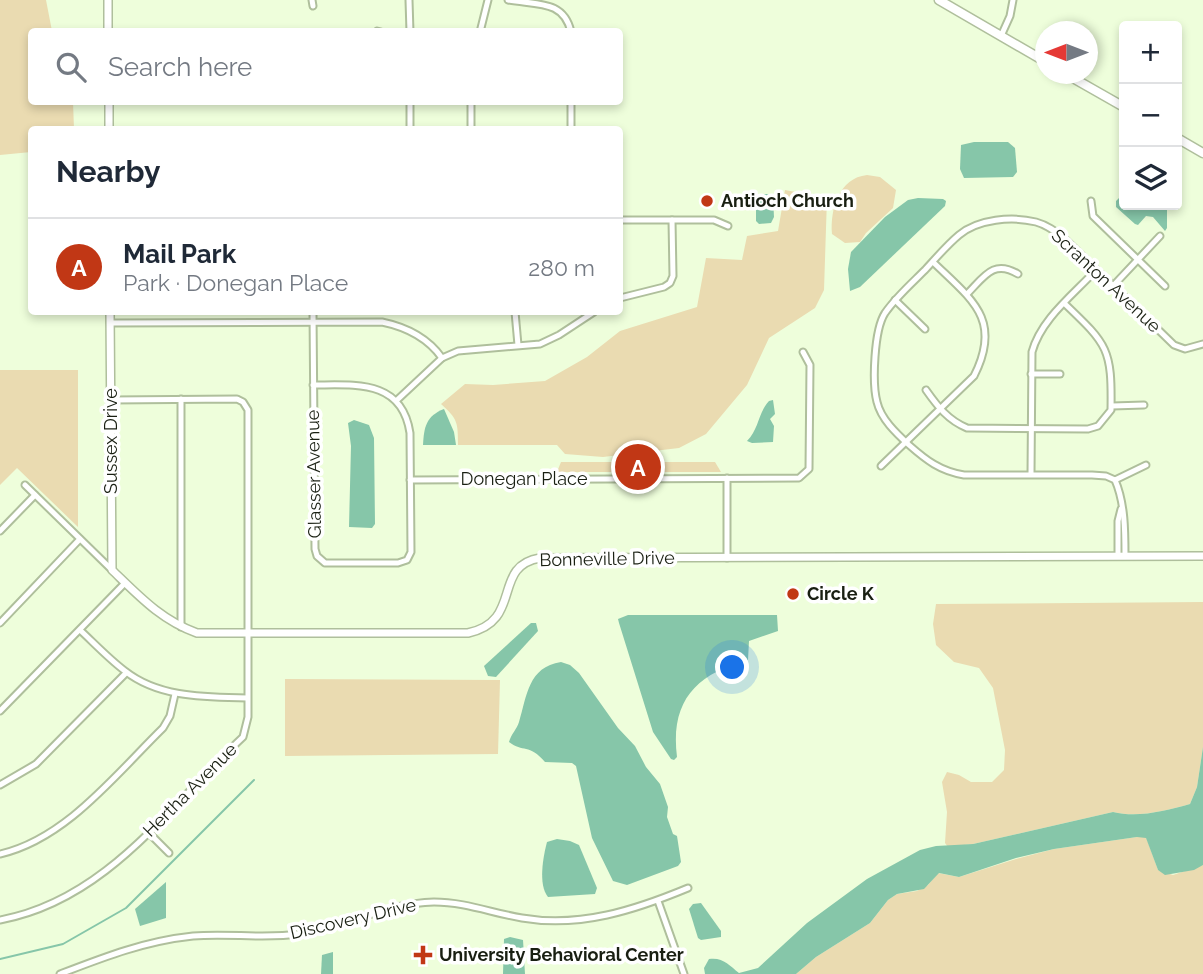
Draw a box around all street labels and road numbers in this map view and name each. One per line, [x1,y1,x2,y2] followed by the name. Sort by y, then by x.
[1047,225,1166,337] street label: Scranton Avenue
[100,388,121,494] street label: Sussex Drive
[302,409,325,539] street label: Glasser Avenue
[461,468,588,489] street label: Donegan Place
[539,547,675,570] street label: Bonneville Drive
[139,738,241,841] street label: Hertha Avenue
[288,894,418,943] street label: Discovery Drive

